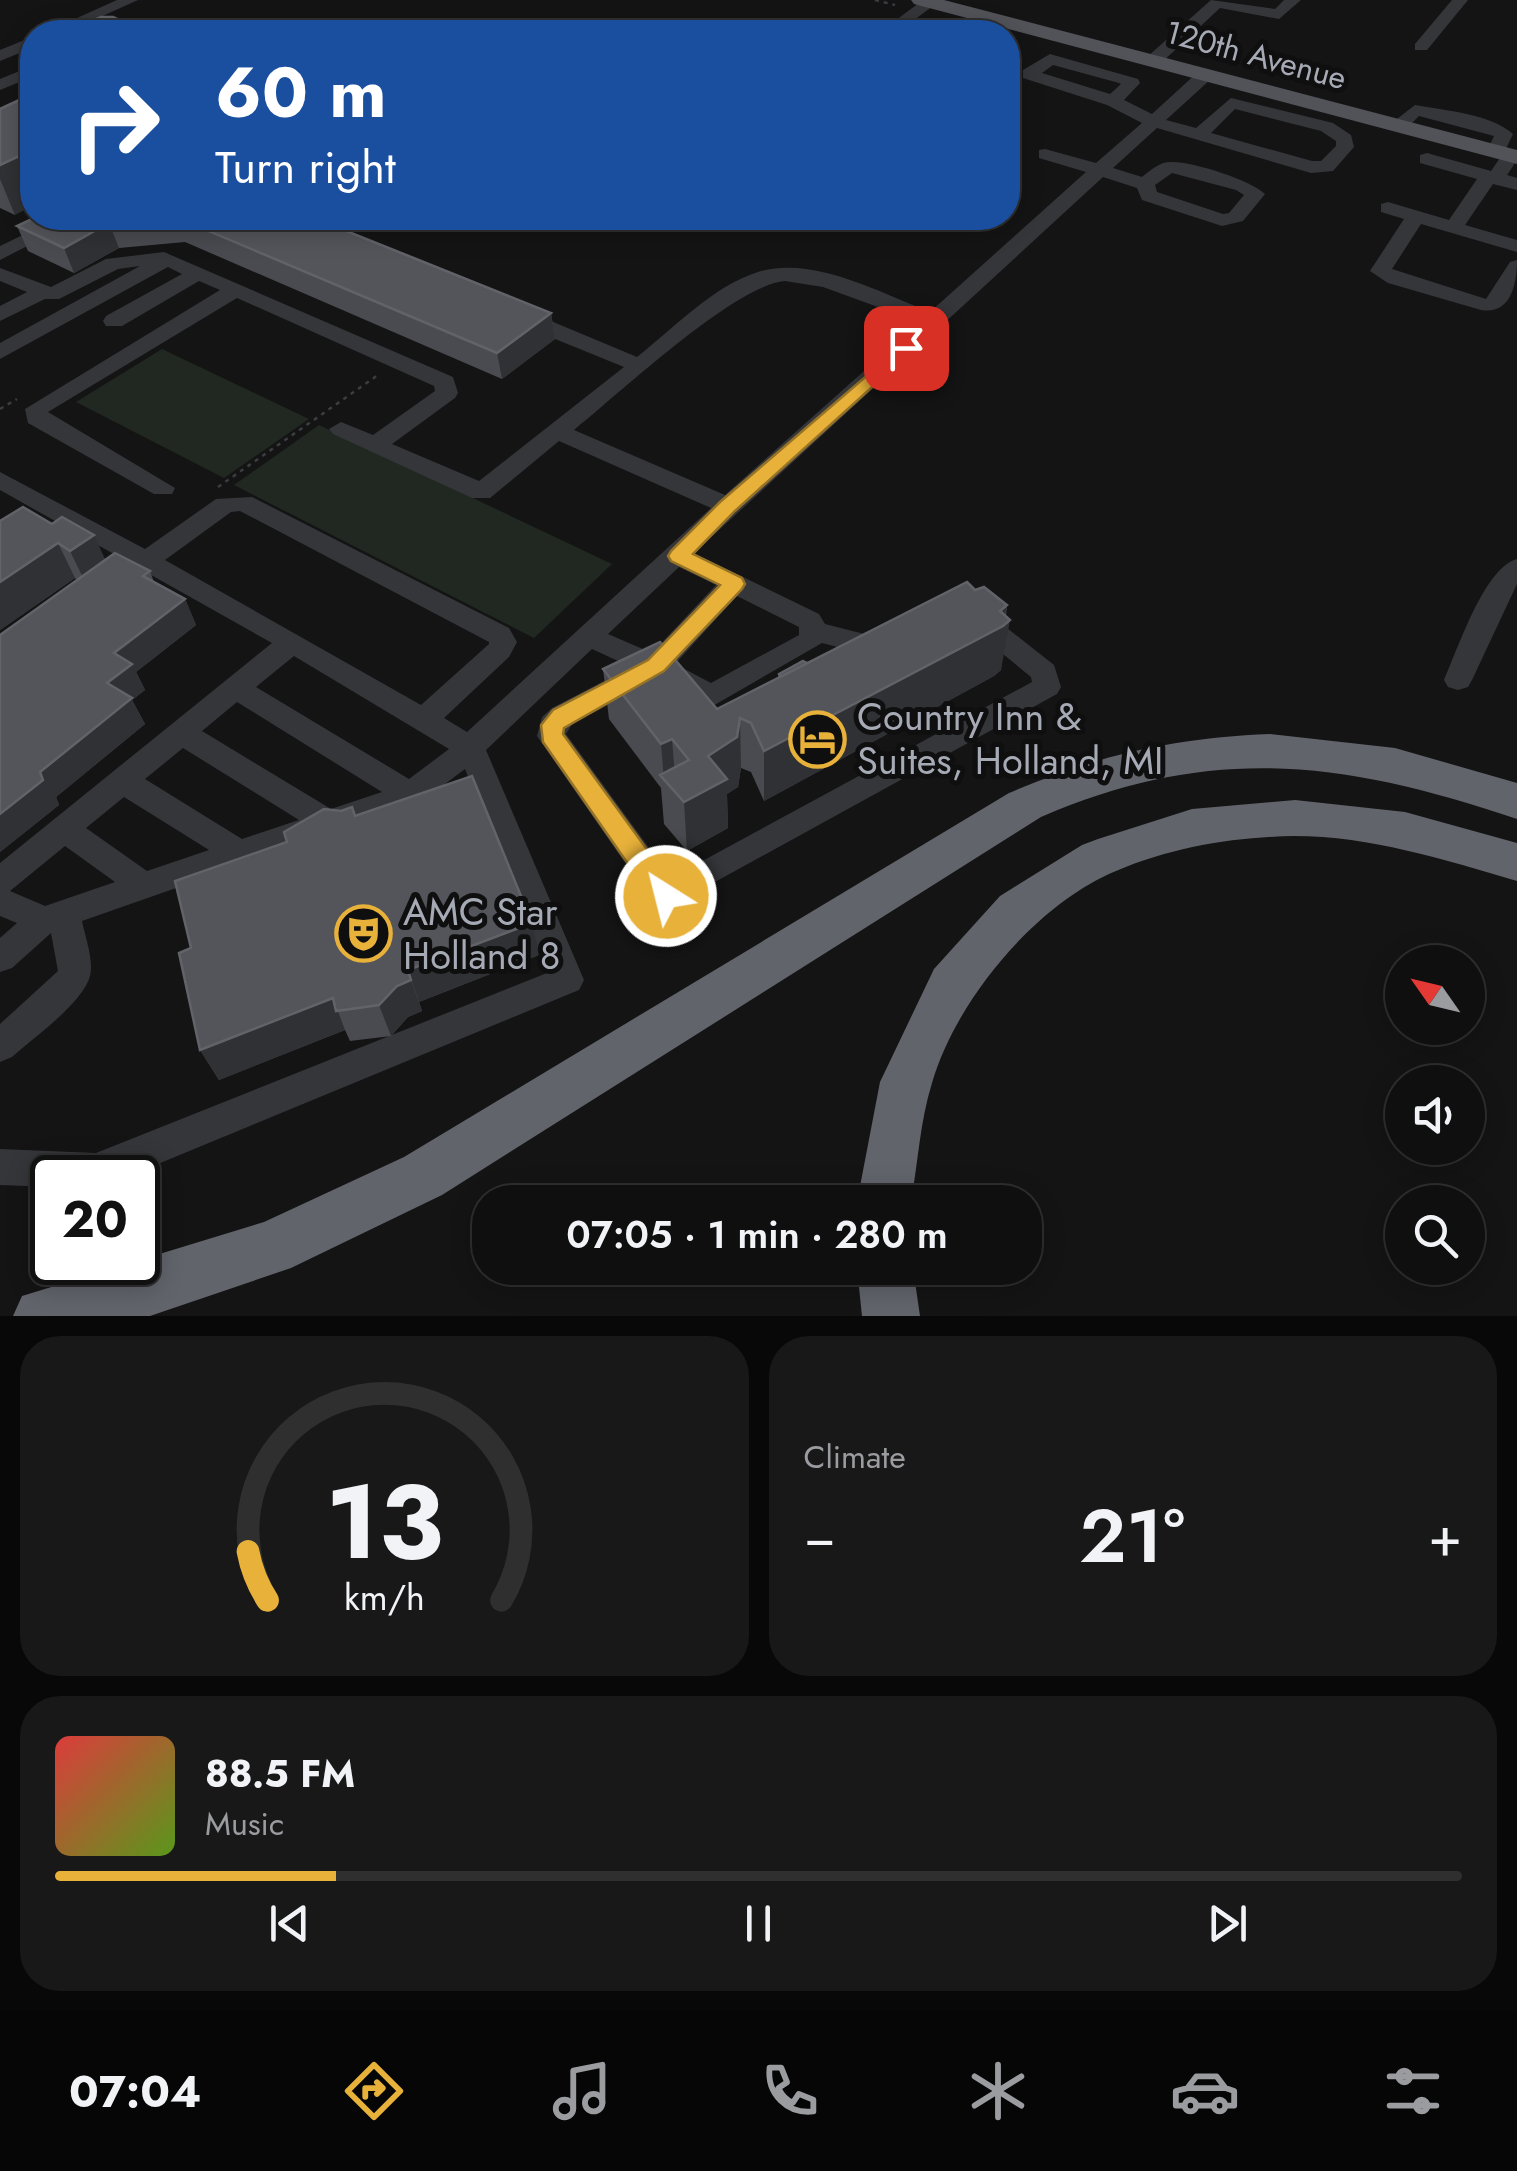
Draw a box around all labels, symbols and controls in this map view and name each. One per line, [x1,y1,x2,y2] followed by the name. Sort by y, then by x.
[1160,9,1352,101] street label: 120th Avenue
[215,42,387,143] text: 60 m
[50,60,180,190] icon: right
[215,135,396,200] text: Turn right
[864,306,949,391] pin
[879,321,934,376] icon: arrive
[857,689,1163,788] place label: Country Inn & Suites, Holland, MI
[788,709,848,769] hotel icon: Country Inn & Suites, Holland, MI
[614,844,718,948] position arrow
[403,884,560,983] place label: AMC Star Holland 8
[334,904,394,964] theatre icon: AMC Star Holland 8
[1385,945,1485,1045] north arrow
[1385,945,1485,1285] map controls
[1385,1065,1485,1165] button: sound
[30,1155,160,1285] speed limit sign: 20
[1385,1185,1485,1285] button: search
[566,1207,948,1262] text: 07:05 · 1 min · 280 m
[804,1434,906,1480] text: Climate
[325,1447,443,1597] text: 13
[1079,1482,1185,1590] text: 21°
[804,1497,836,1577] text: −
[1428,1497,1462,1577] text: +
[344,1572,425,1623] text: km/h
[205,1746,355,1801] text: 88.5 FM
[205,1801,284,1847] text: Music
[262,1896,317,1951] icon: previous
[731,1896,786,1951] icon: pause
[1200,1896,1255,1951] icon: next
[339,2056,409,2126] icon: directions
[547,2056,617,2126] icon: music
[755,2056,825,2126] icon: phone
[963,2056,1033,2126] icon: climate
[1170,2056,1240,2126] icon: car
[1378,2056,1448,2126] icon: filters
[69,2059,202,2124] text: 07:04

